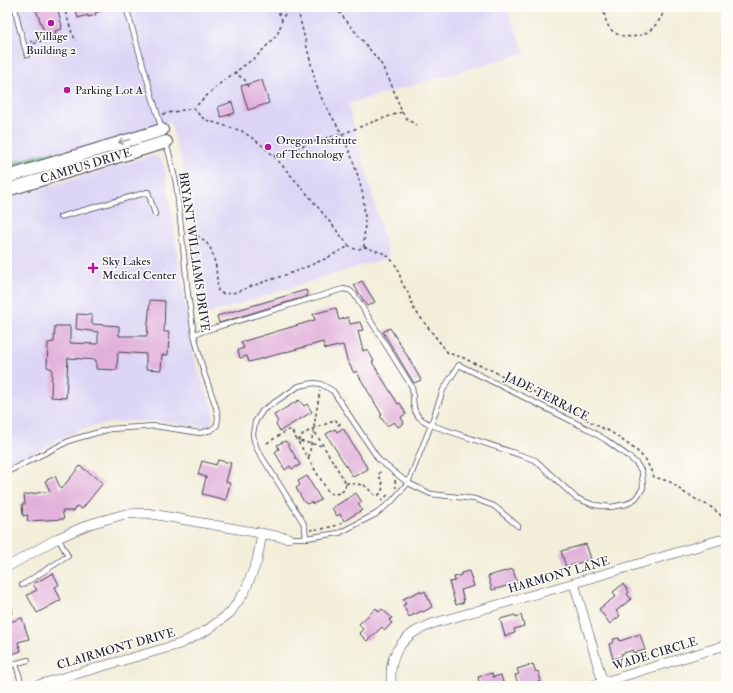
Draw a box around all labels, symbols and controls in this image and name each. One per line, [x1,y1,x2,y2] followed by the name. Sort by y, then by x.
[46,18,56,28] marker: Village Building 2
[26,29,76,58] place label: Village Building 2
[75,83,144,98] place label: Parking Lot A
[62,85,72,95] marker: Parking Lot A
[276,133,357,162] place label: Oregon Institute of Technology
[118,138,131,145] one-way arrow
[263,142,273,152] marker: Oregon Institute of Technology
[39,145,134,187] street label: CAMPUS DRIVE
[175,171,213,333] street label: BRYANT WILLIAMS DRIVE
[102,254,177,283] place label: Sky Lakes Medical Center
[87,262,99,274] marker: Sky Lakes Medical Center
[501,369,592,425] street label: JADE TERRACE
[507,553,612,597] street label: HARMONY LANE
[55,625,177,673] street label: CLAIRMONT DRIVE
[610,634,700,674] street label: WADE CIRCLE

